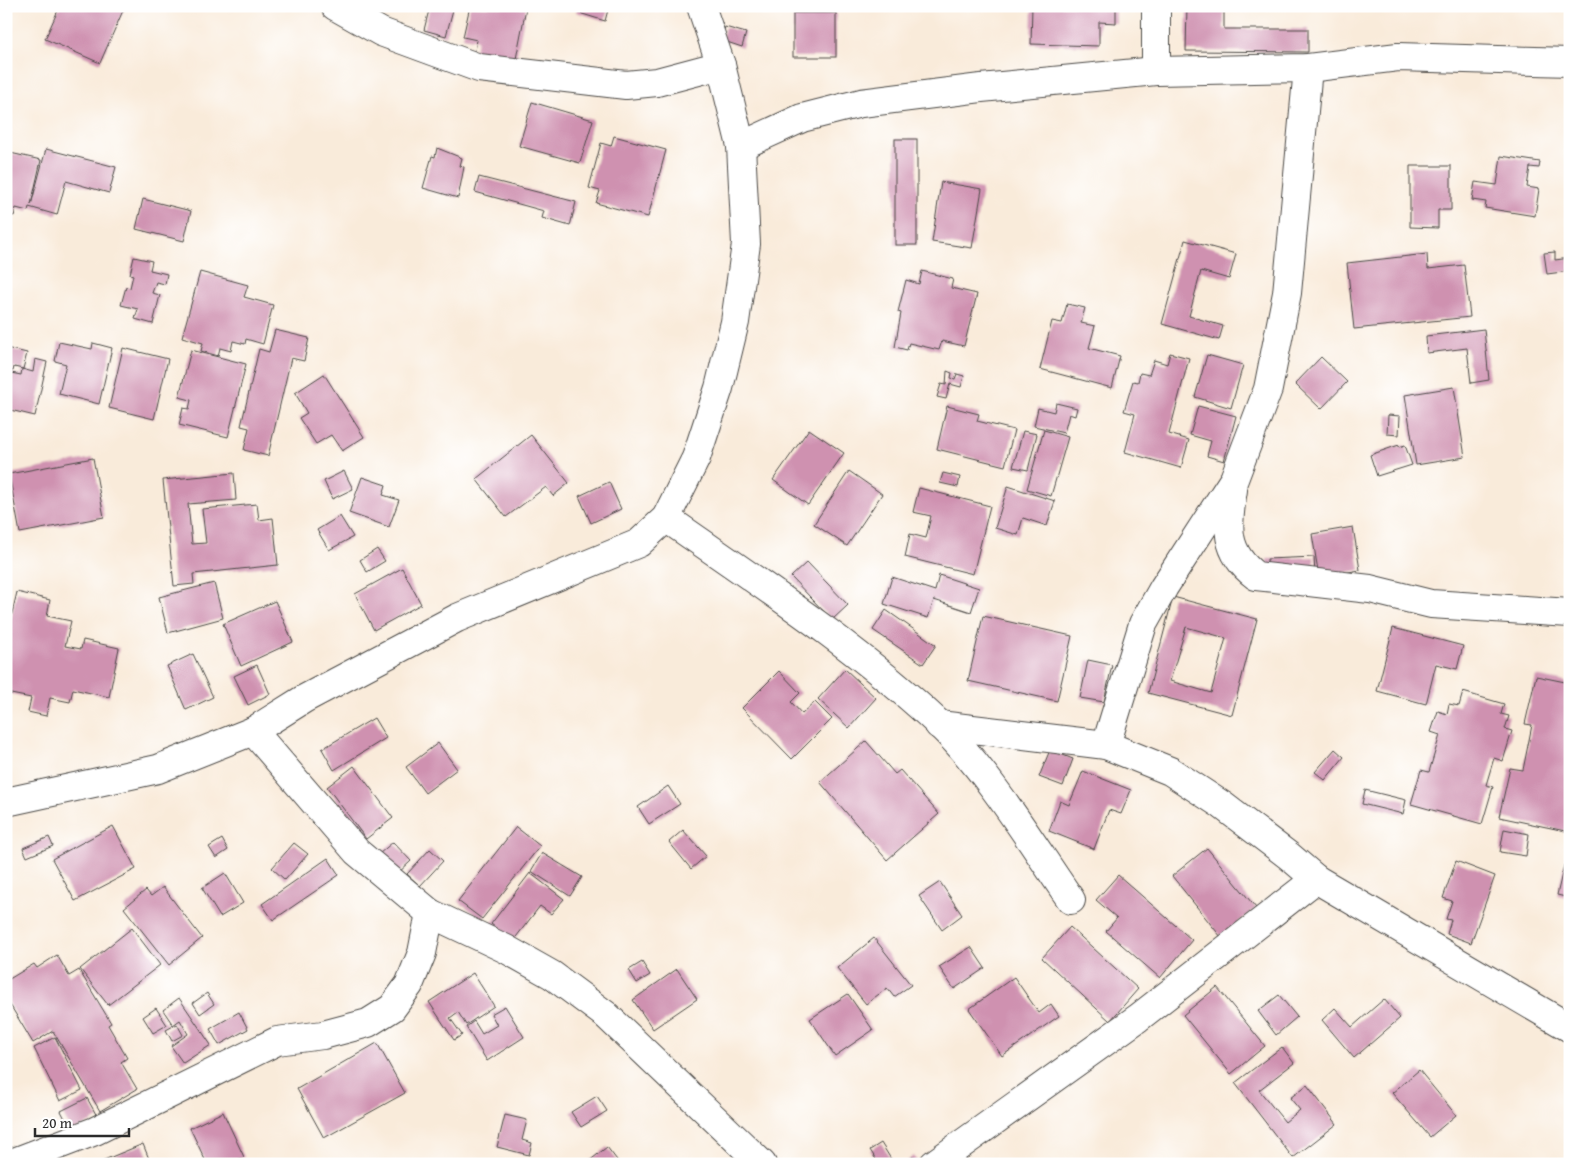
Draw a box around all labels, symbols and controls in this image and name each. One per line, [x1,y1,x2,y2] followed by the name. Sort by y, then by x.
[35,1105,129,1137] scale bar
[42,1112,73,1133] text: 20 m

